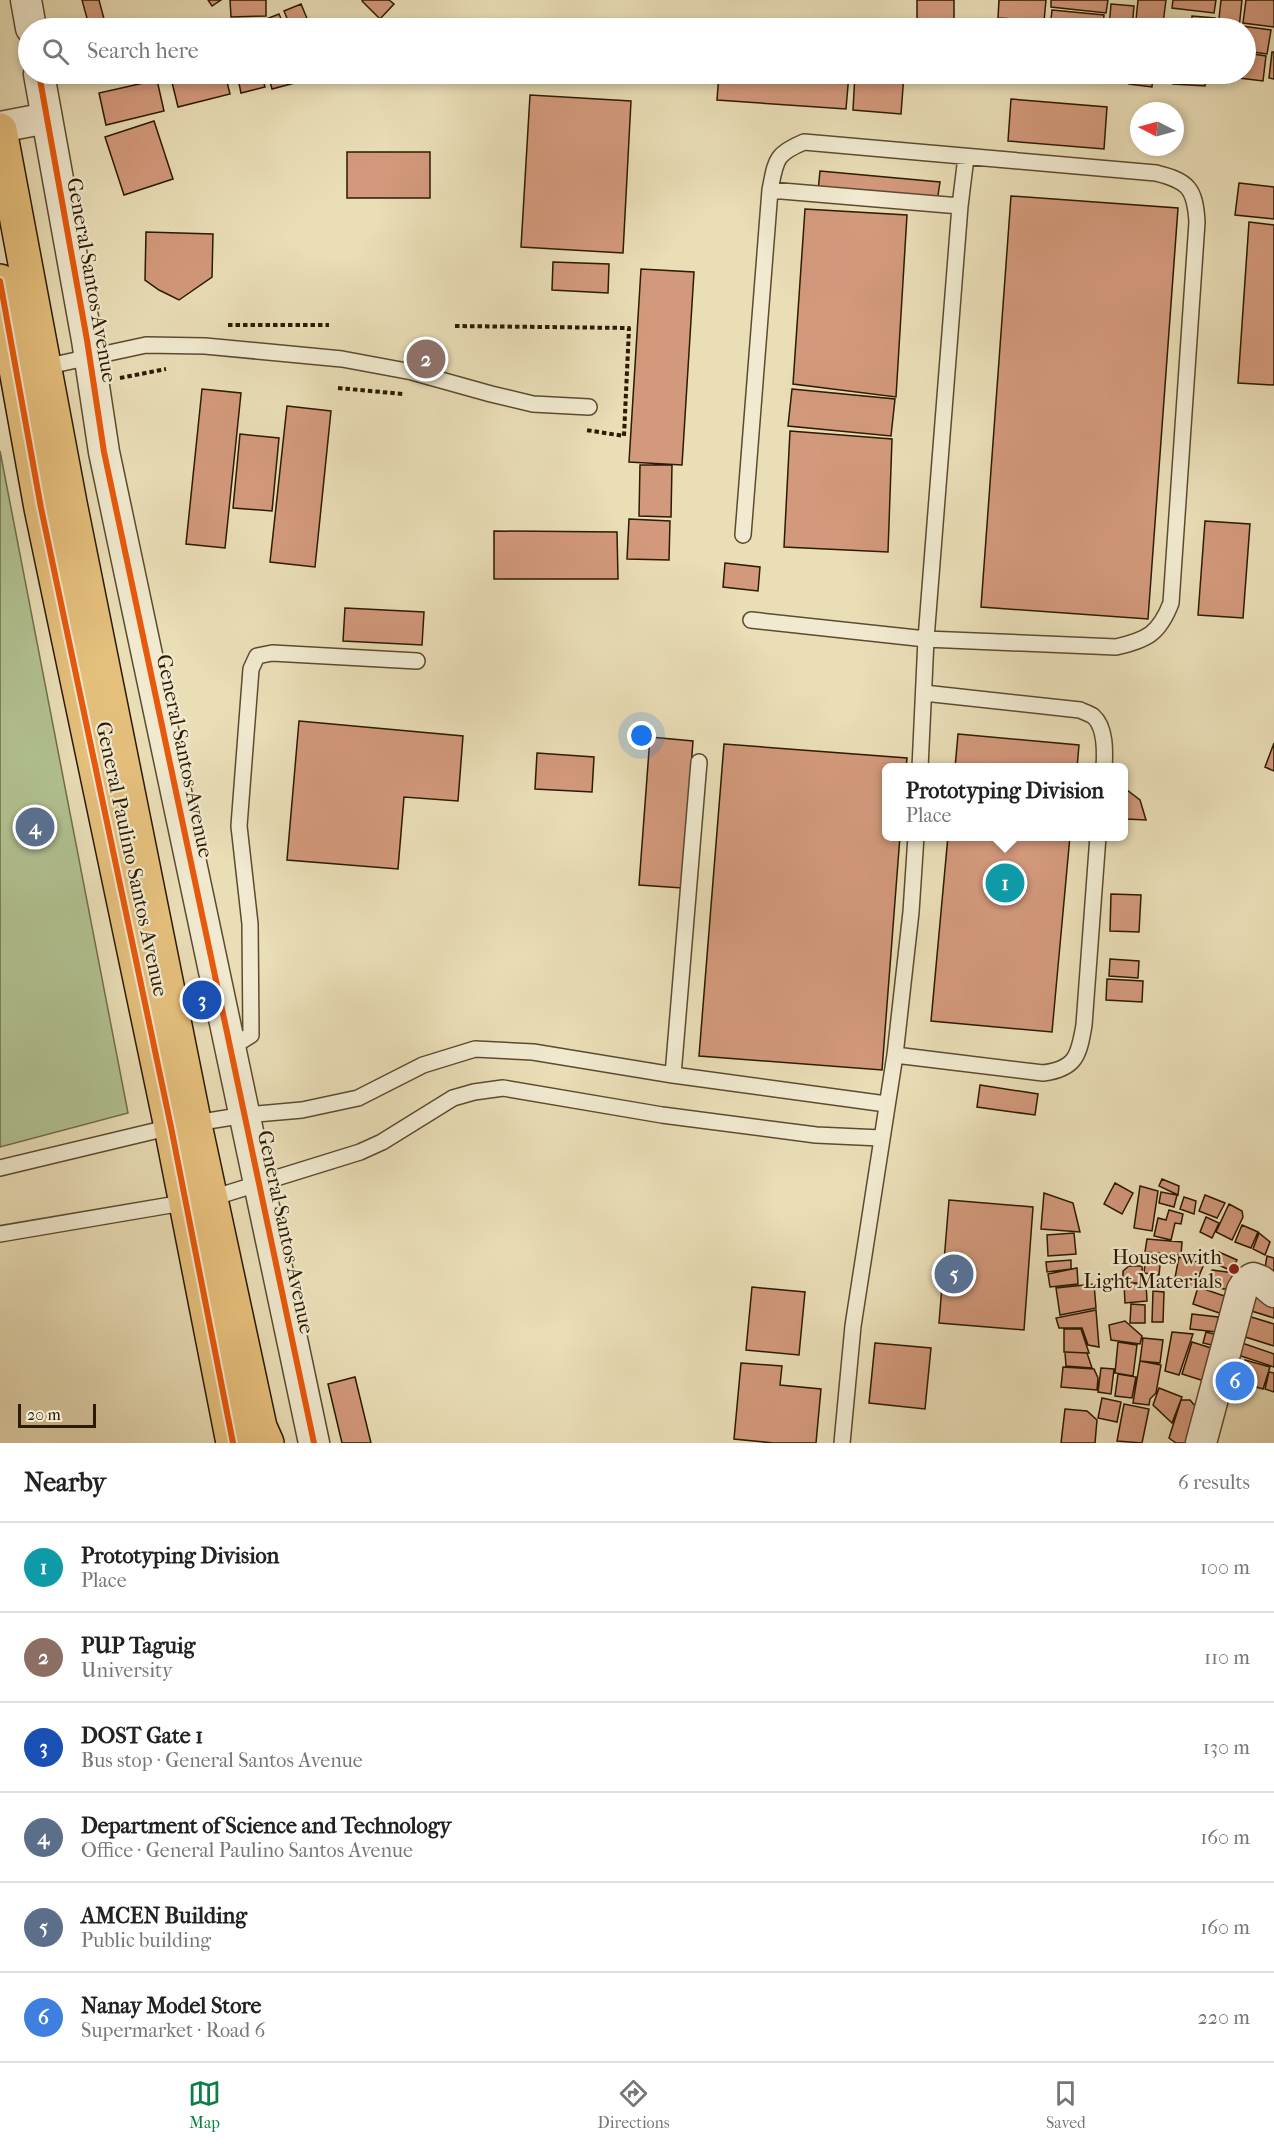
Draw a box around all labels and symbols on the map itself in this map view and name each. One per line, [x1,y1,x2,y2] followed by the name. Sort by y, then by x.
[1130,102,1184,156] north arrow
[62,176,122,384] street label: General Santos Avenue
[406,336,446,382] pin: 2
[152,652,218,860] street label: General Santos Avenue
[91,719,173,999] street label: General Paulino Santos Avenue
[627,721,656,750] your location
[15,804,54,850] pin: 4
[986,860,1024,906] pin: 1
[182,978,222,1022] pin: 3
[253,1128,319,1336] street label: General Santos Avenue
[1083,1245,1222,1293] place label: Houses with Light Materials
[934,1252,974,1296] pin: 5
[1227,1262,1241,1276] marker: Houses with Light Materials
[1216,1358,1254,1404] pin: 6
[18,1401,96,1428] scale bar

